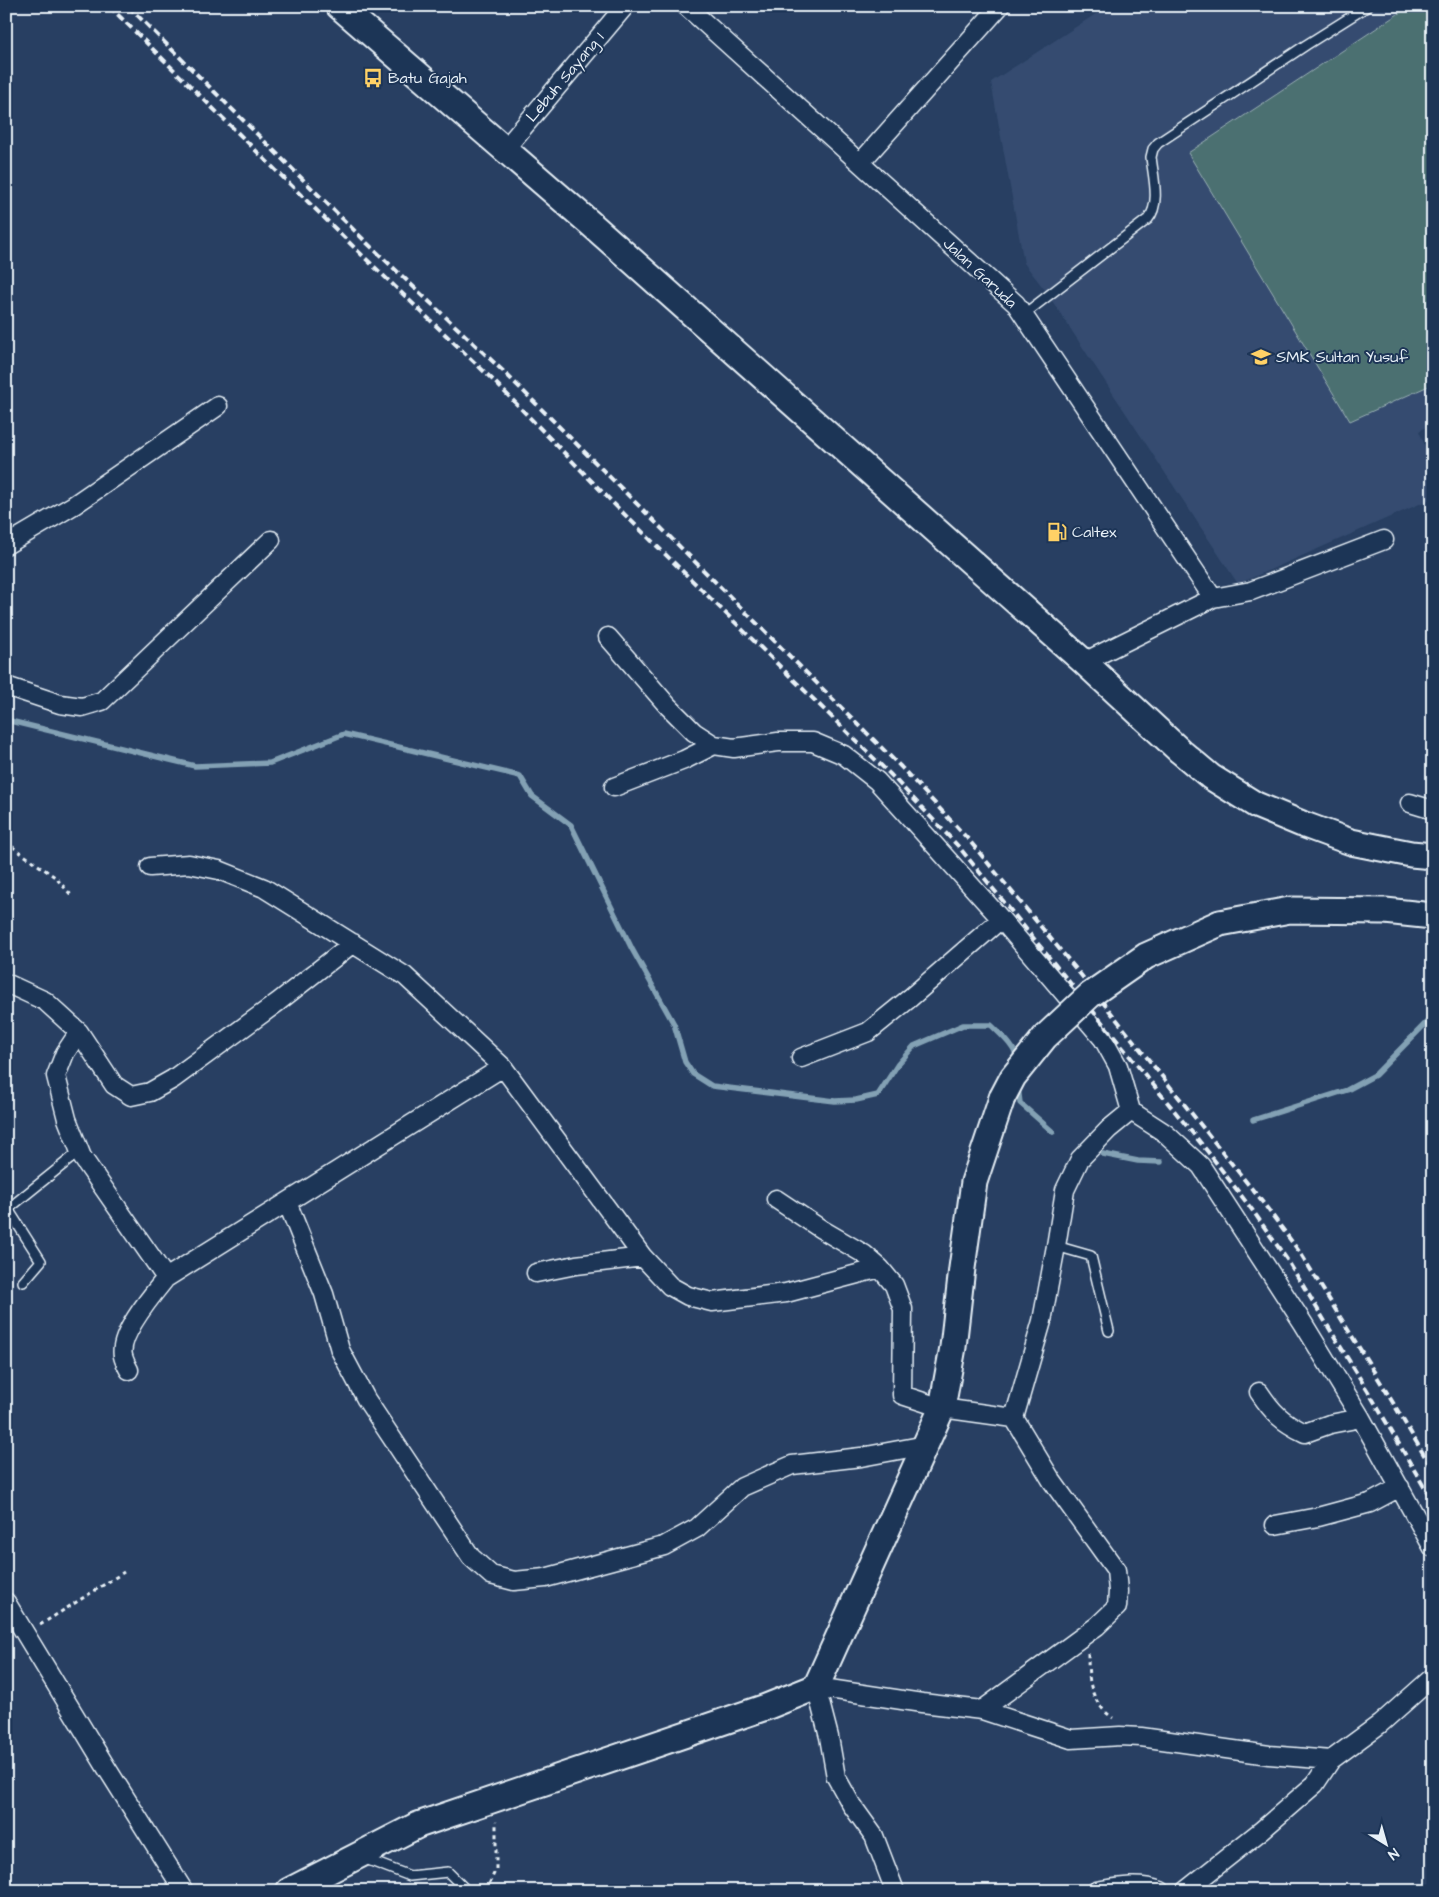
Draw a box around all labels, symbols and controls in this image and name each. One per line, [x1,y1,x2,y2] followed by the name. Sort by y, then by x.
[521,27,610,127] street label: Lebuh Sayang 1
[362,67,384,89] bus stop icon: Batu Gajah
[388,67,467,89] place label: Batu Gajah
[938,233,1022,313] street label: Jalan Garuda
[1250,346,1272,368] school or university icon: SMK Sultan Yusuf
[1276,346,1408,368] place label: SMK Sultan Yusuf
[1046,521,1068,543] fuel station icon: Caltex
[1072,521,1117,543] place label: Caltex
[1362,1820,1412,1870] north arrow
[1384,1843,1403,1864] text: N

